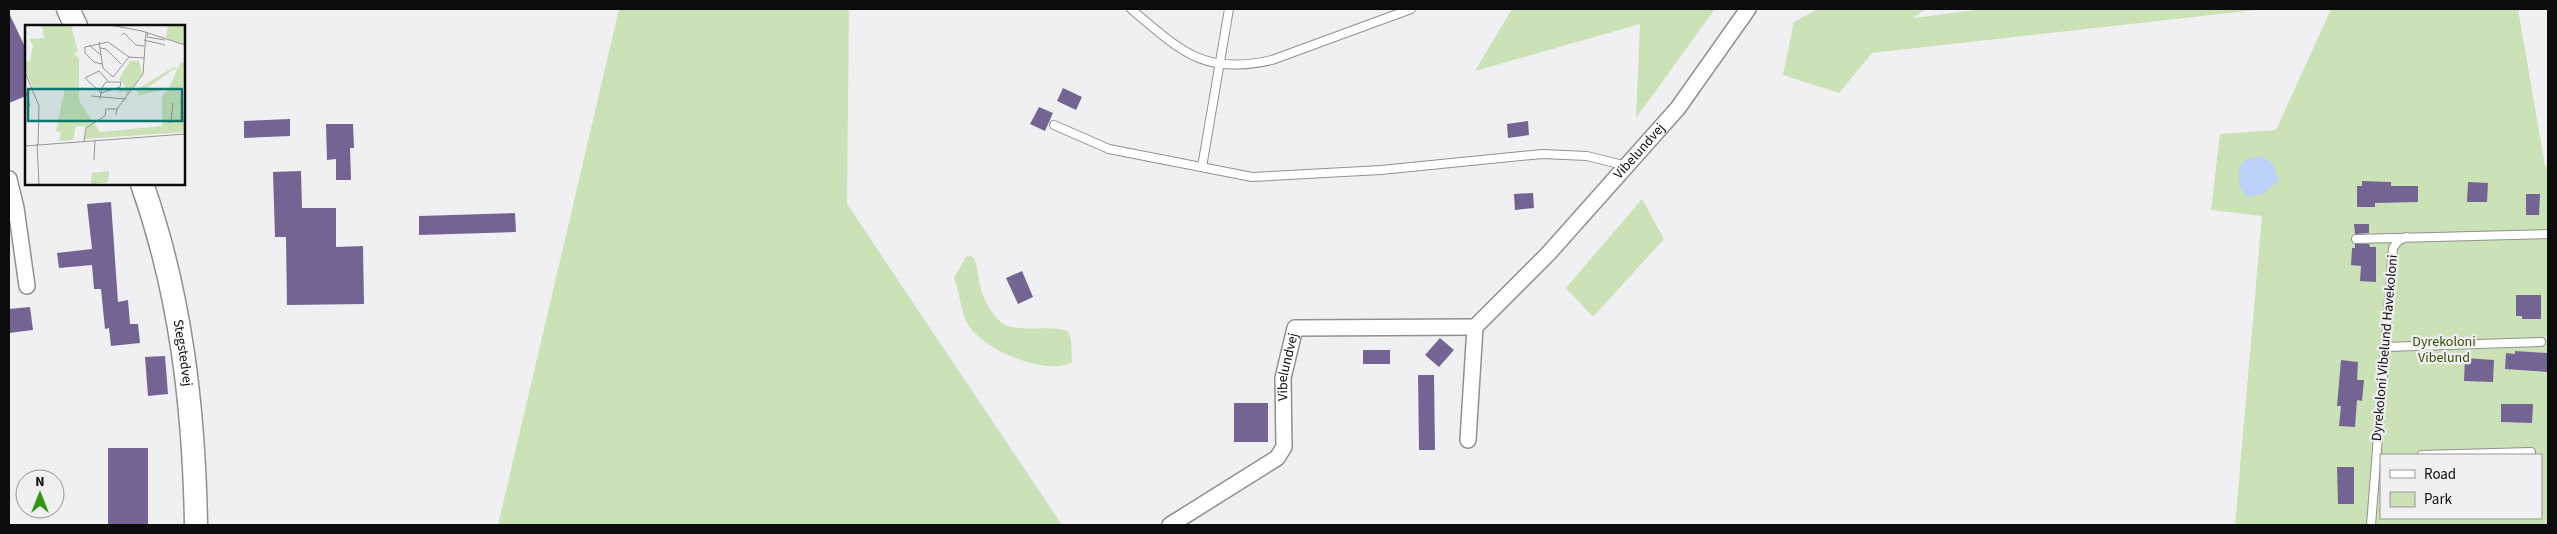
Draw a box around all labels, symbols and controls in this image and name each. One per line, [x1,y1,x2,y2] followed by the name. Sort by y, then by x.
[25,25,185,185] inset map
[1609,119,1670,184] street label: Vibelundvej
[2367,254,2403,442] street label: Dyrekoloni Vibelund Havekoloni
[168,318,197,387] street label: Stegstedvej
[1273,331,1304,401] street label: Vibelundvej
[2412,332,2476,368] park label: Dyrekoloni Vibelund
[2380,454,2542,519] legend
[2424,464,2456,485] text: Road
[15,469,65,519] north arrow
[35,472,45,492] text: N
[2424,489,2453,510] text: Park

